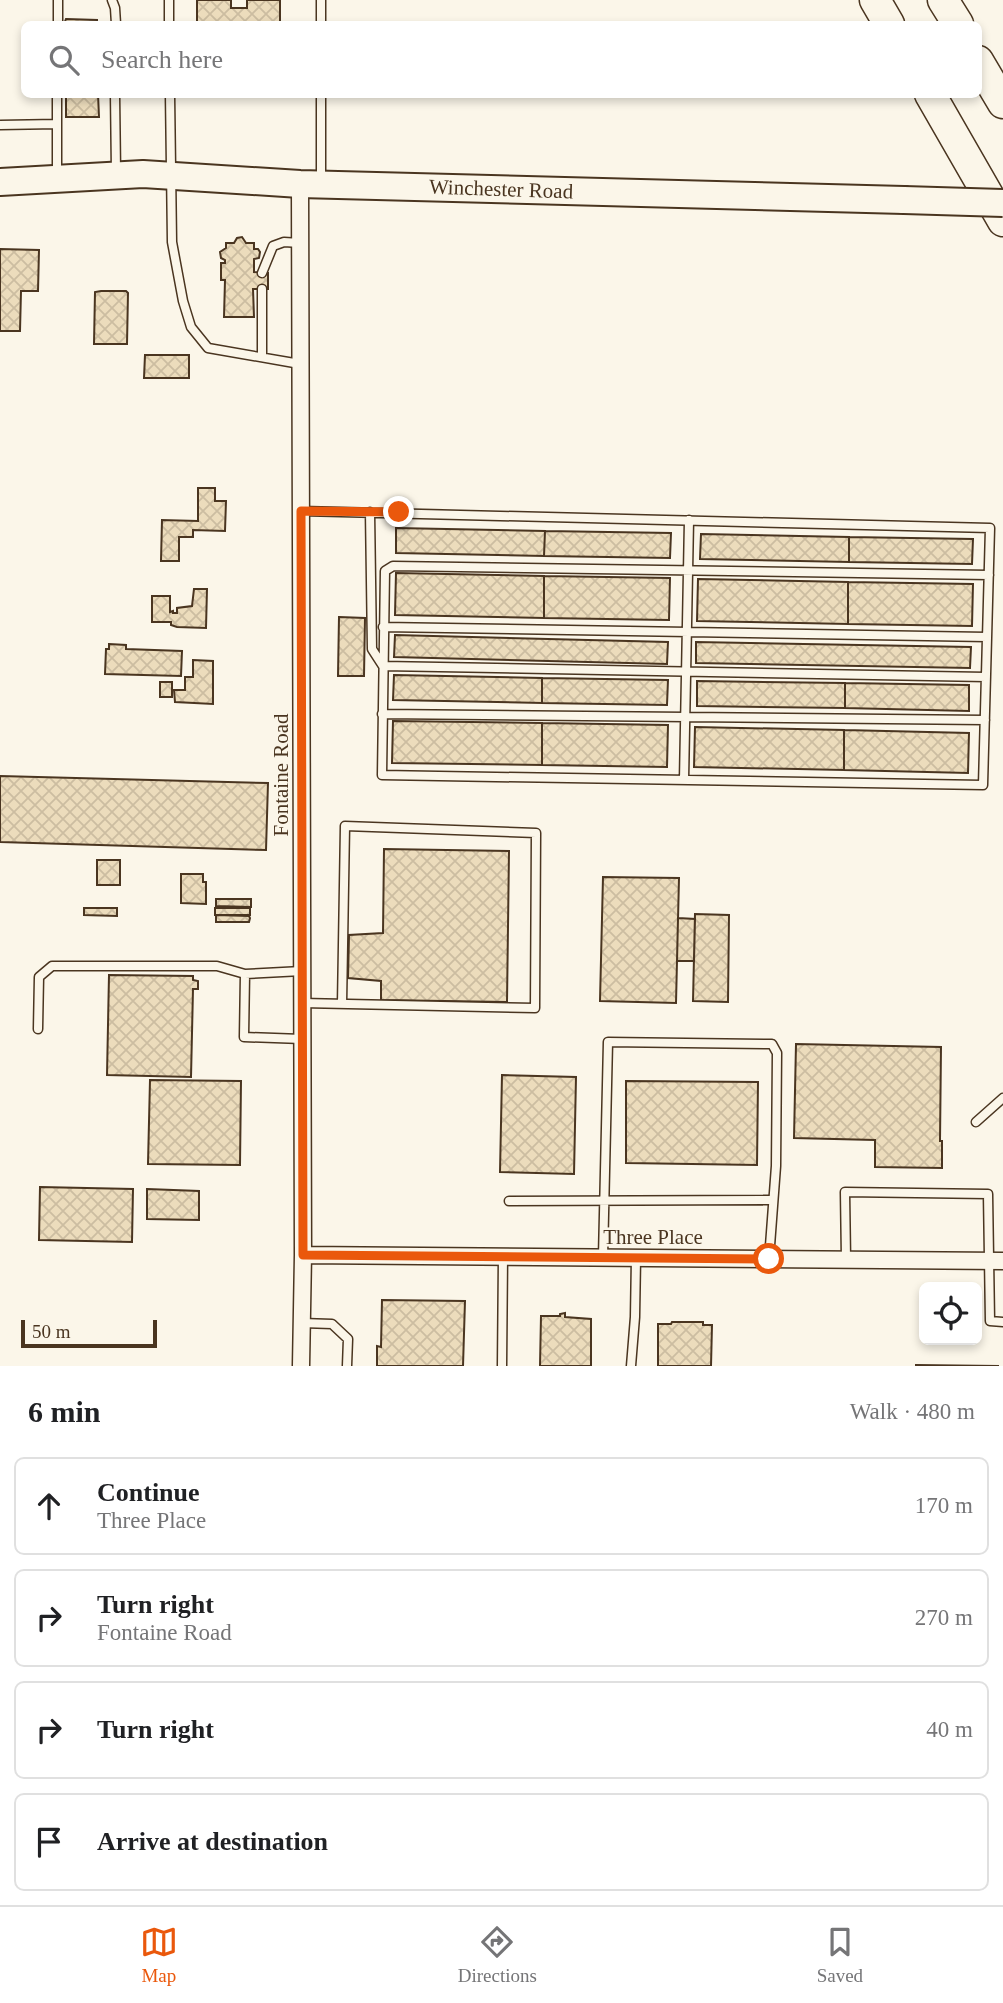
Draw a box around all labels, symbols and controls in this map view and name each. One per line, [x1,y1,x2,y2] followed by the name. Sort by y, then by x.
[21,21,982,98] search box
[45,41,83,79] icon: search
[101,45,223,74] text: Search here
[428,174,574,204] street label: Winchester Road
[383,496,414,527] route end
[269,713,293,837] street label: Fontaine Road
[603,1225,703,1249] street label: Three Place
[753,1243,784,1274] route start
[919,1282,982,1345] map controls
[919,1282,982,1345] button: locate
[21,1317,158,1349] scale bar
[32,1321,71,1342] text: 50 m
[28,1395,101,1428] text: 6 min
[850,1399,975,1424] text: Walk · 480 m
[97,1478,200,1507] text: Continue
[30,1487,68,1525] icon: ahead
[915,1493,973,1518] text: 170 m
[97,1508,206,1533] text: Three Place
[97,1590,214,1619] text: Turn right
[30,1599,68,1637] icon: right
[915,1605,973,1630] text: 270 m
[97,1620,232,1645] text: Fontaine Road
[30,1711,68,1749] icon: right
[97,1715,214,1744] text: Turn right
[926,1717,973,1742] text: 40 m
[30,1823,68,1861] icon: arrive
[97,1827,328,1856] text: Arrive at destination
[140,1923,178,1987] tab: Map
[458,1923,537,1987] tab: Directions
[817,1923,863,1987] tab: Saved

